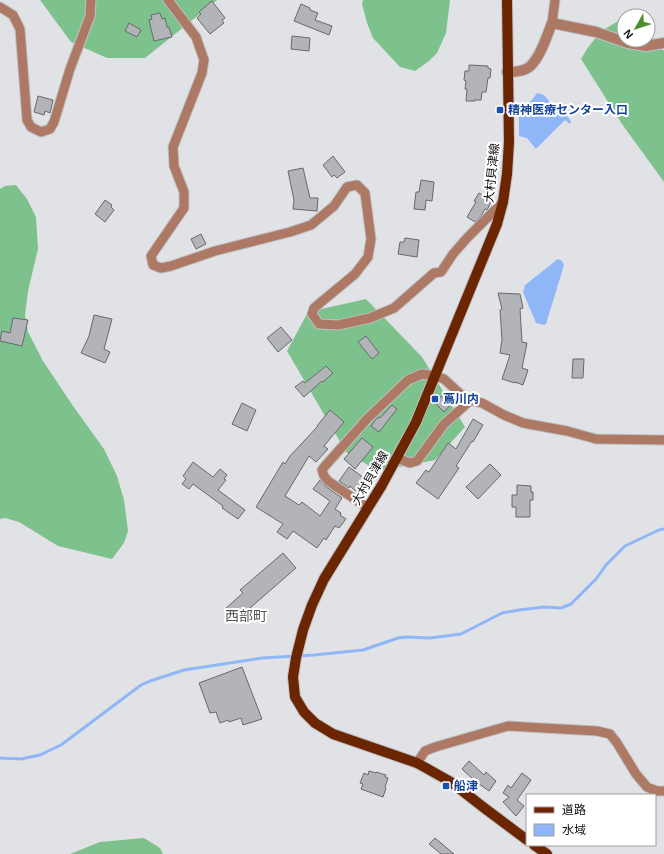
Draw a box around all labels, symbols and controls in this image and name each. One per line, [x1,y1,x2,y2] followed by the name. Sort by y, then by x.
[616,8,656,48] north arrow
[621,27,635,41] text: N
[508,103,628,117] place label: 精神医療センター入口
[495,105,505,115] marker: 精神医療センター入口
[482,142,502,204] street label: 大村貝津線
[443,392,479,406] place label: 蔦川内
[430,394,440,404] marker: 蔦川内
[349,449,391,507] street label: 大村貝津線
[225,608,267,624] district label: 西部町
[454,779,478,793] place label: 船津
[441,781,451,791] marker: 船津
[526,794,656,846] legend
[562,803,586,817] text: 道路
[562,823,586,837] text: 水域

